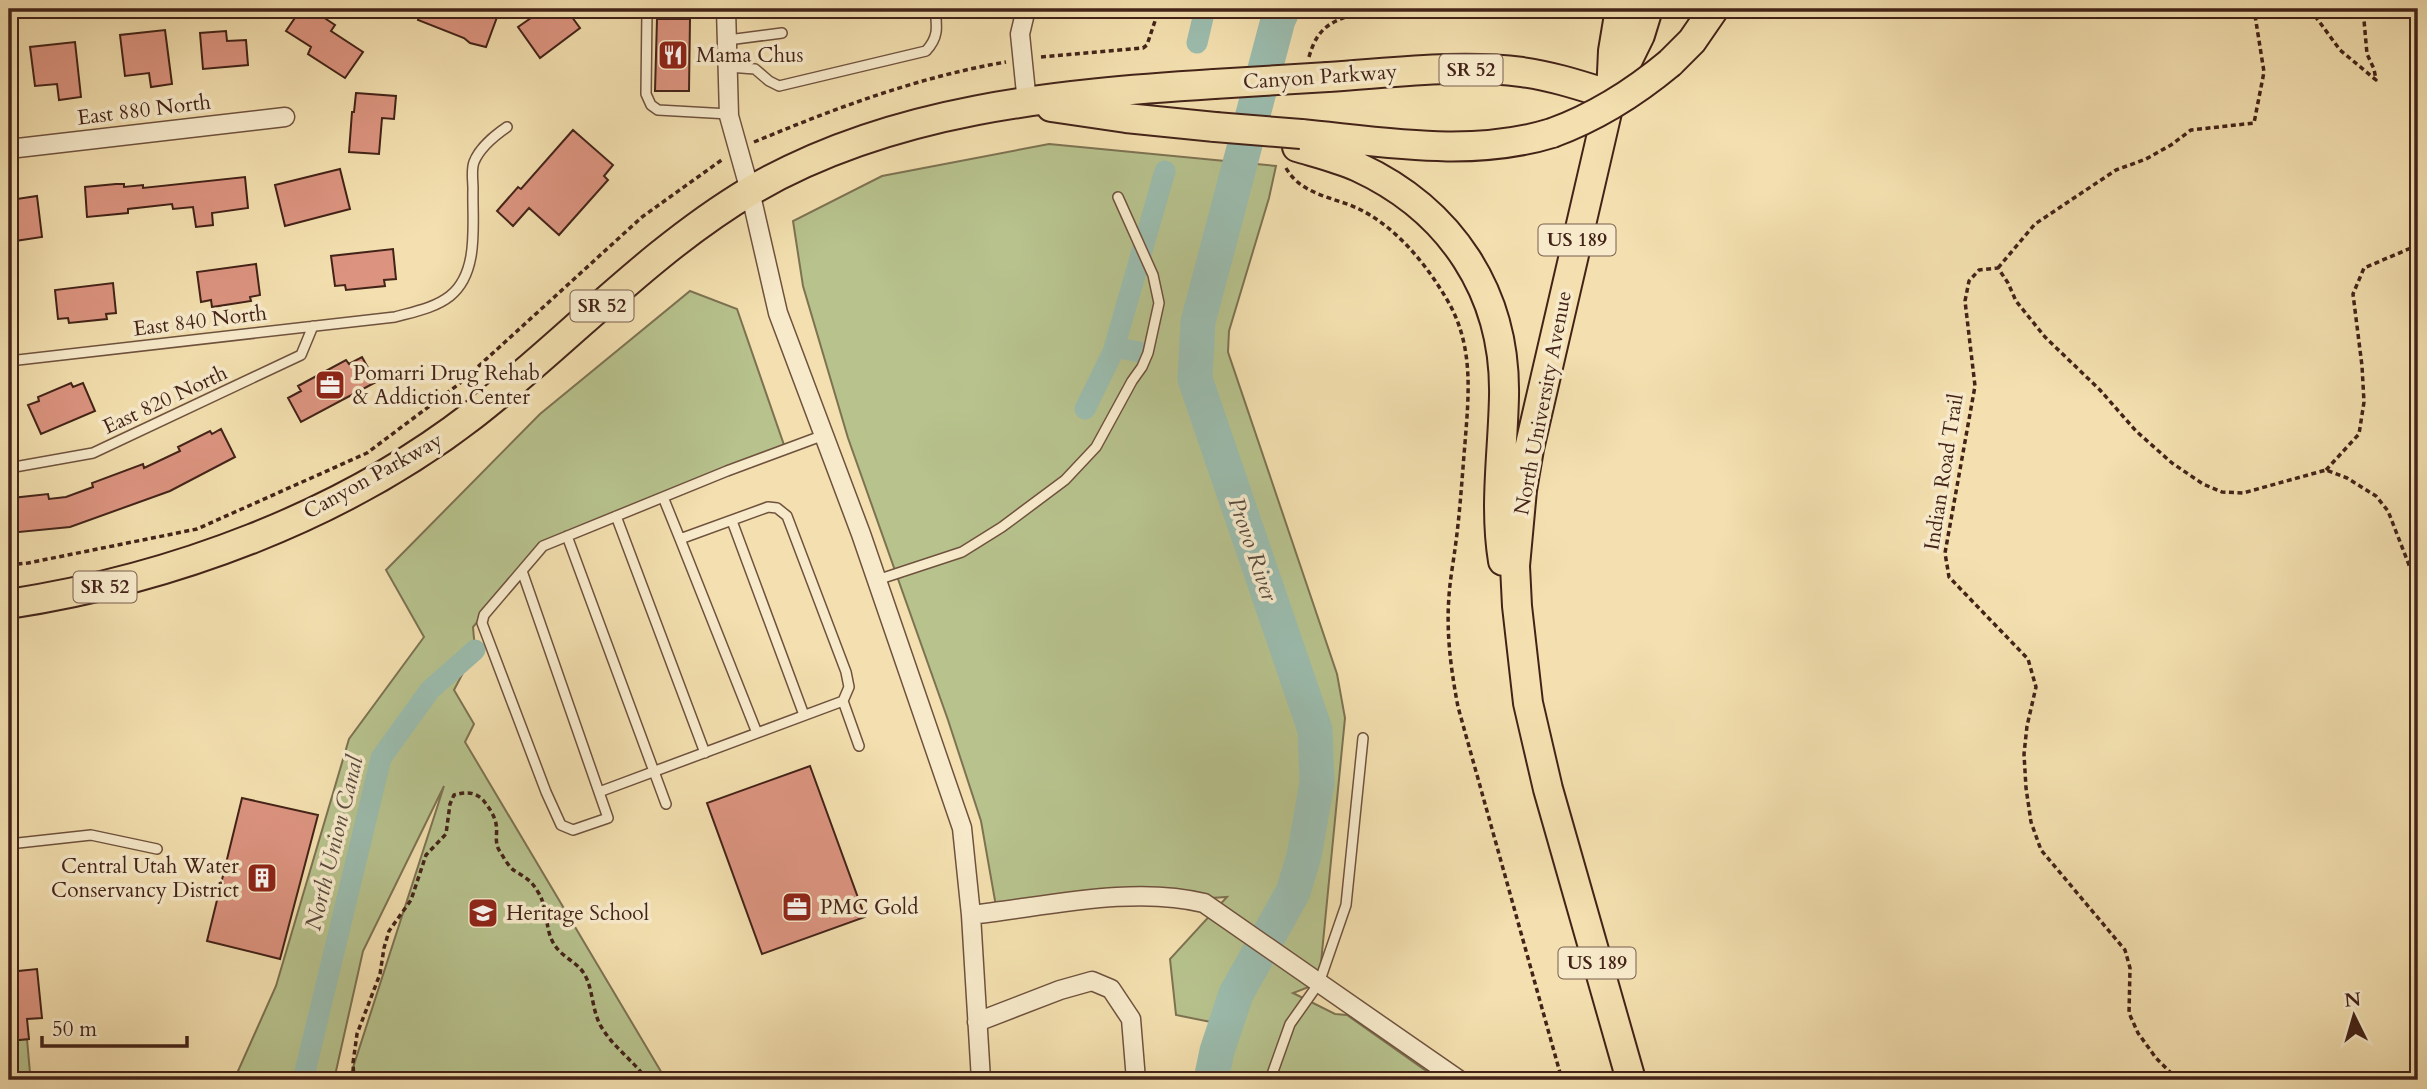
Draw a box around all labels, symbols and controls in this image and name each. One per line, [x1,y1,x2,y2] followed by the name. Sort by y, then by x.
[656,38,690,72] restaurant icon: Mama Chus
[696,41,803,70] place label: Mama Chus
[1440,54,1502,86] road number: SR 52
[1242,57,1398,97] street label: Canyon Parkway
[76,87,213,133] street label: East 880 North
[1538,224,1616,256] road number: US 189
[1507,288,1579,518] street label: North University Avenue
[570,290,634,322] road number: SR 52
[132,298,269,344] street label: East 840 North
[98,358,232,442] street label: East 820 North
[353,359,540,412] place label: Pomarri Drug Rehab & Addiction Center
[313,368,347,402] office icon: Pomarri Drug Rehab & Addiction Center
[1917,392,1971,552] street label: Indian Road Trail
[298,426,448,526] street label: Canyon Parkway
[1221,493,1286,606] water label: Provo River
[74,572,136,602] road number: SR 52
[297,752,371,933] water label: North Union Canal
[51,852,239,905] place label: Central Utah Water Conservancy District
[245,861,279,895] building icon: Central Utah Water Conservancy District
[780,890,814,924] office icon: PMC Gold
[820,893,918,922] place label: PMC Gold
[466,896,500,930] school or university icon: Heritage School
[506,899,649,928] place label: Heritage School
[1558,948,1636,979] road number: US 189
[2318,981,2388,1050] north arrow
[2343,986,2362,1014] text: N
[42,1005,187,1049] scale bar
[52,1015,97,1044] text: 50 m

